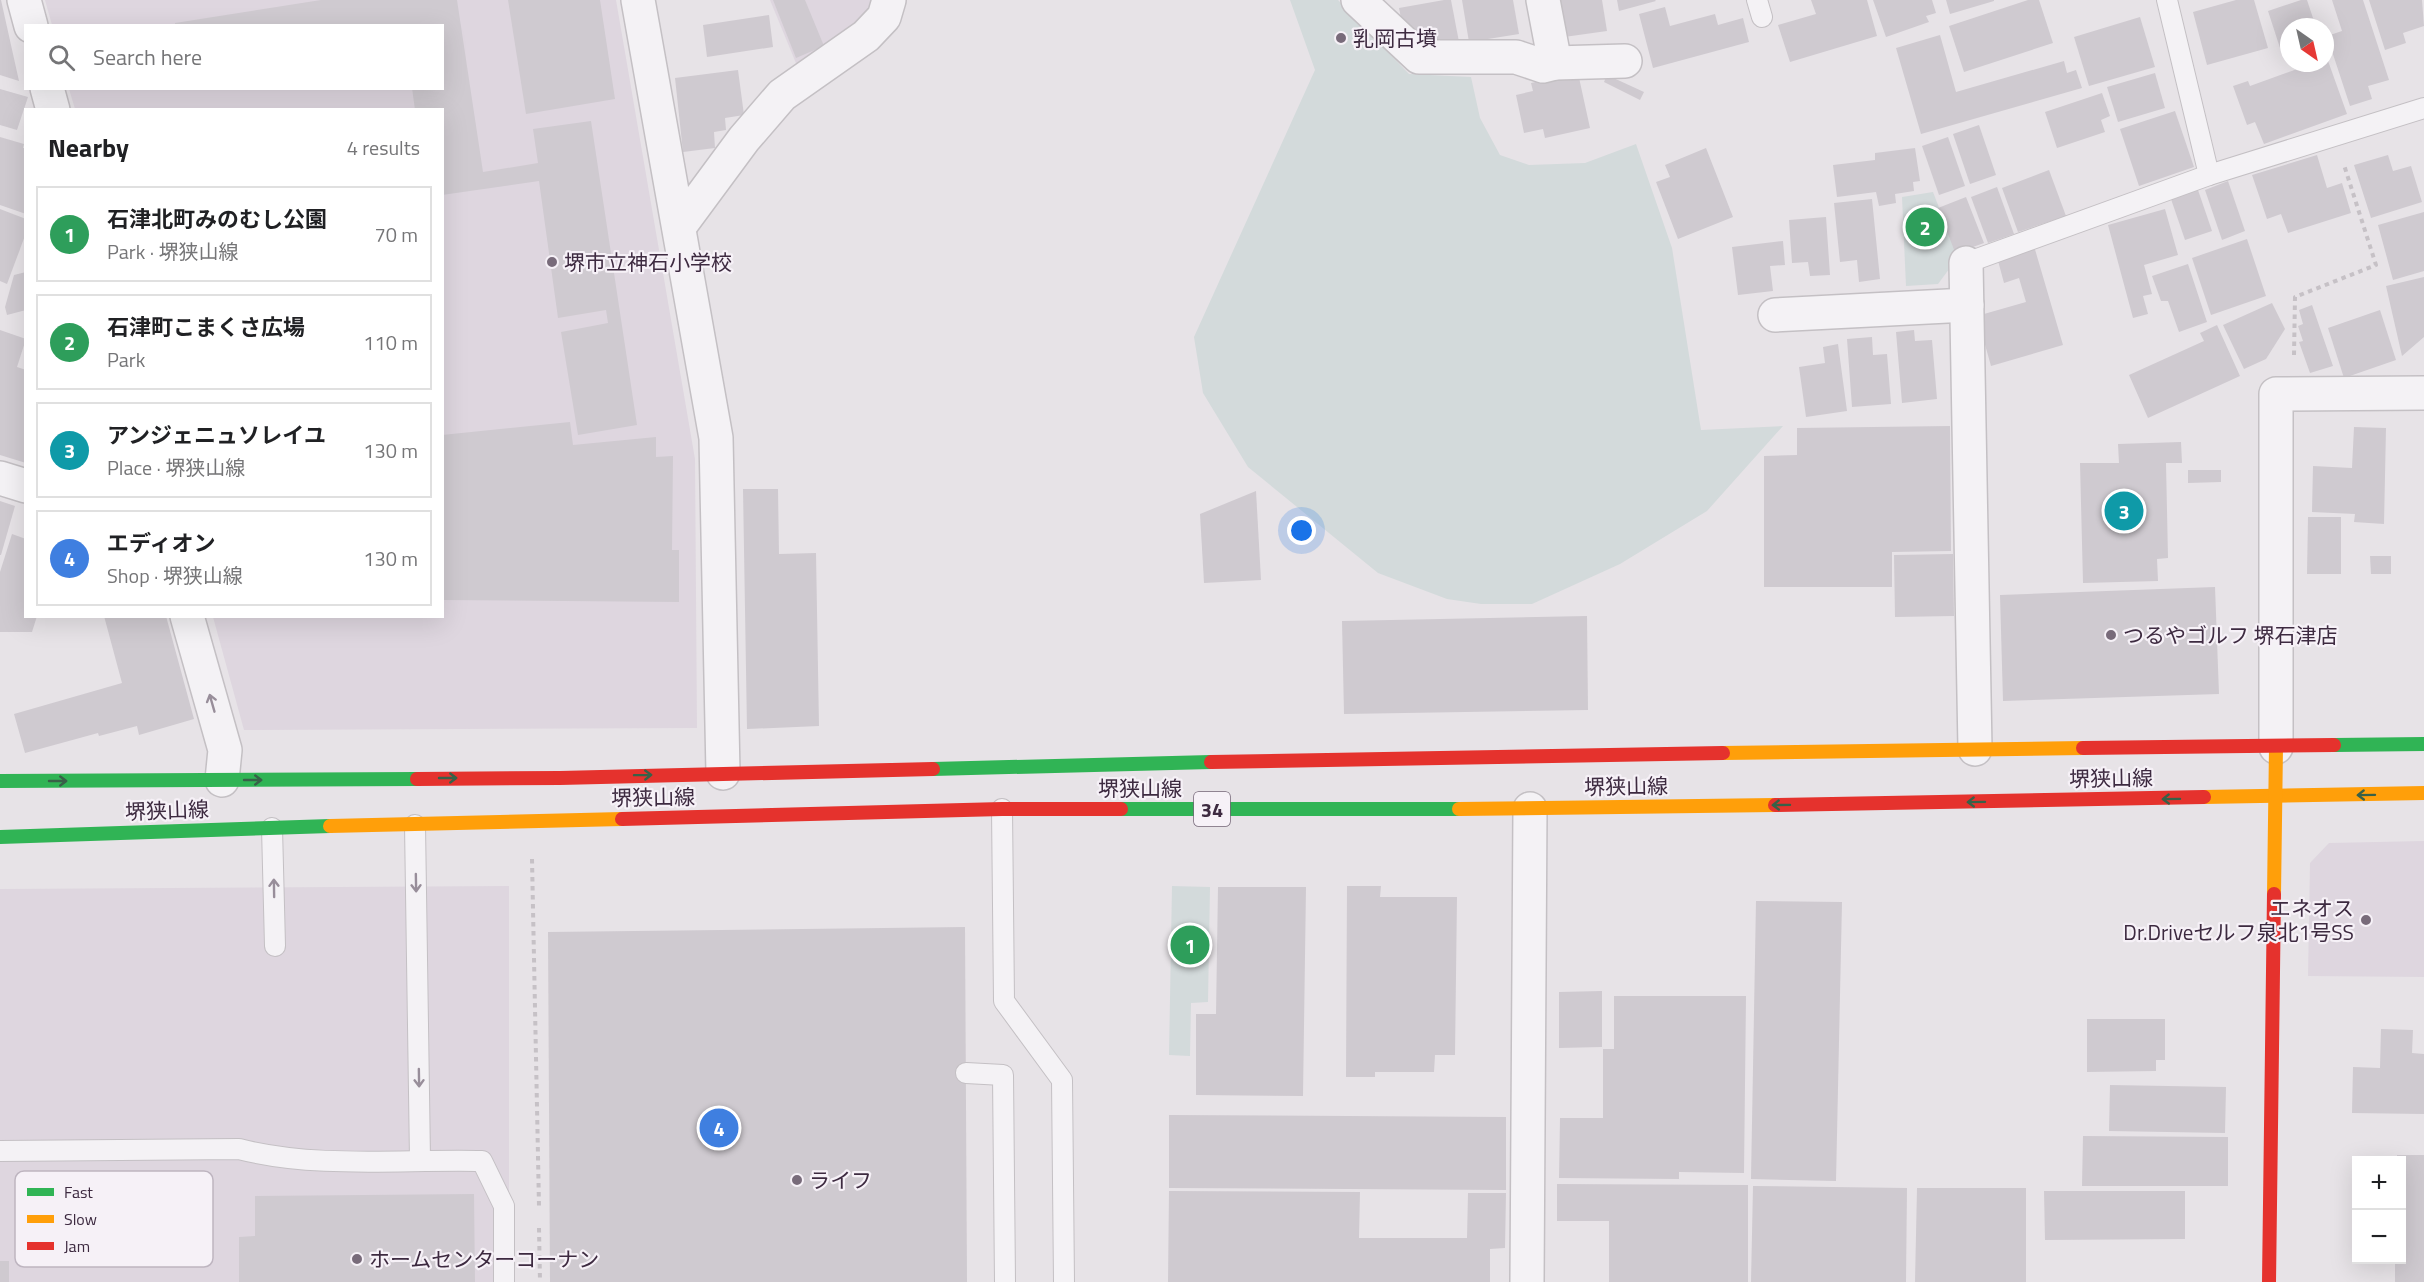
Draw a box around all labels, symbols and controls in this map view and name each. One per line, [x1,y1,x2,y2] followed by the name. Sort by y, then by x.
[2280,18,2334,72] north arrow
[1353,22,1437,54] place label: 乳岡古墳
[24,24,444,90] search box
[1334,31,1348,45] marker: 乳岡古墳
[93,40,202,74] text: Search here
[45,41,78,74] icon: search
[48,128,129,167] text: Nearby
[347,132,420,163] text: 4 results
[107,202,327,236] text: 石津北町みのむし公園
[1906,204,1944,250] pin: 2
[64,219,75,250] text: 1
[374,219,418,250] text: 70 m
[107,236,238,267] text: Park · 堺狭山線
[564,246,732,278] place label: 堺市立神石小学校
[545,255,559,269] marker: 堺市立神石小学校
[107,310,305,344] text: 石津町こまくさ広場
[64,327,75,358] text: 2
[363,327,418,358] text: 110 m
[107,344,145,375] text: Park
[107,418,326,452] text: アンジェニュソレイユ
[64,435,75,466] text: 3
[363,435,418,466] text: 130 m
[107,452,245,483] text: Place · 堺狭山線
[2104,488,2144,534] pin: 3
[1287,516,1316,545] your location
[107,526,215,560] text: エディオン
[64,543,75,574] text: 4
[363,543,418,574] text: 130 m
[107,560,243,591] text: Shop · 堺狭山線
[2123,619,2338,651] place label: つるやゴルフ 堺石津店
[2104,628,2118,642] marker: つるやゴルフ 堺石津店
[205,694,217,713] one-way arrow
[2069,761,2153,795] street label: 堺狭山線
[1584,769,1668,803] street label: 堺狭山線
[633,770,653,781] one-way arrow
[1098,772,1182,804] street label: 堺狭山線
[438,773,458,784] one-way arrow
[243,774,263,786] one-way arrow
[48,775,68,787] one-way arrow
[611,780,695,814] street label: 堺狭山線
[2356,789,2376,800] one-way arrow
[1194,792,1230,826] road number: 34
[124,793,210,827] street label: 堺狭山線
[2161,793,2181,804] one-way arrow
[1966,796,1986,808] one-way arrow
[1771,799,1791,811] one-way arrow
[410,872,422,892] one-way arrow
[268,878,280,898] one-way arrow
[2123,892,2354,948] place label: エネオス Dr.Driveセルフ泉北1号SS
[2359,913,2373,927] marker: エネオス Dr.Driveセルフ泉北1号SS
[1170,922,1210,968] pin: 1
[413,1067,425,1087] one-way arrow
[700,1106,738,1150] pin: 4
[2352,1156,2406,1264] map controls
[2352,1156,2406,1210] button: +
[809,1164,872,1196] place label: ライフ
[15,1171,213,1267] legend
[790,1173,804,1187] marker: ライフ
[64,1180,93,1204] text: Fast
[64,1207,97,1231] text: Slow
[2352,1210,2406,1264] button: −
[64,1234,90,1258] text: Jam
[369,1243,599,1275] place label: ホームセンターコーナン
[350,1252,364,1266] marker: ホームセンターコーナン

